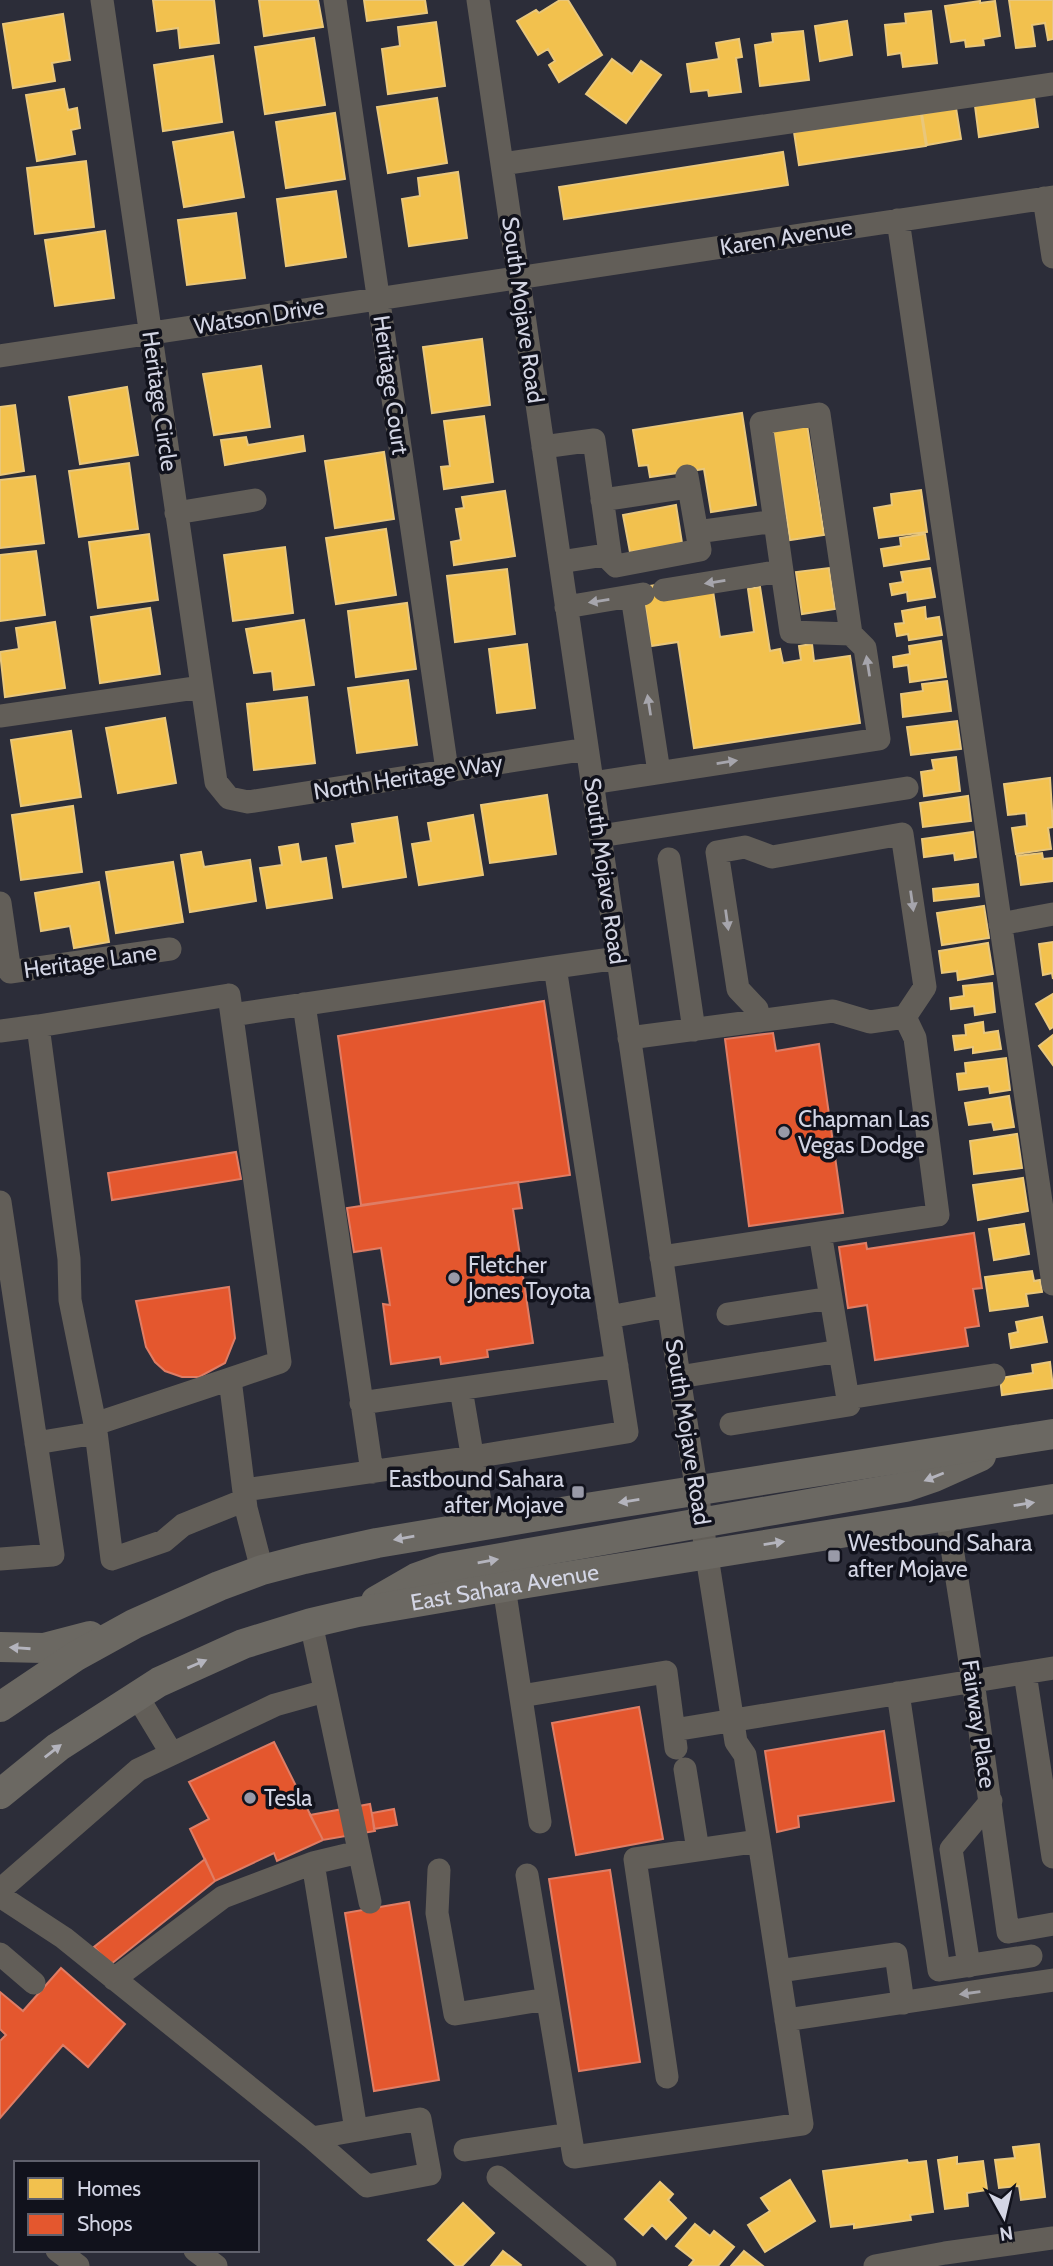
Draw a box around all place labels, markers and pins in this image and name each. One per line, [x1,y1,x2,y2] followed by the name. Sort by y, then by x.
[798,1105,930,1159] place label: Chapman Las Vegas Dodge
[776,1124,792,1140] marker: Chapman Las Vegas Dodge
[467,1251,591,1305] place label: Fletcher Jones Toyota
[446,1270,462,1286] marker: Fletcher Jones Toyota
[389,1465,564,1519] place label: Eastbound Sahara after Mojave
[570,1484,586,1500] marker: Eastbound Sahara after Mojave
[848,1529,1032,1583] place label: Westbound Sahara after Mojave
[826,1548,842,1564] marker: Westbound Sahara after Mojave
[264,1784,312,1812] place label: Tesla
[242,1790,258,1806] marker: Tesla

